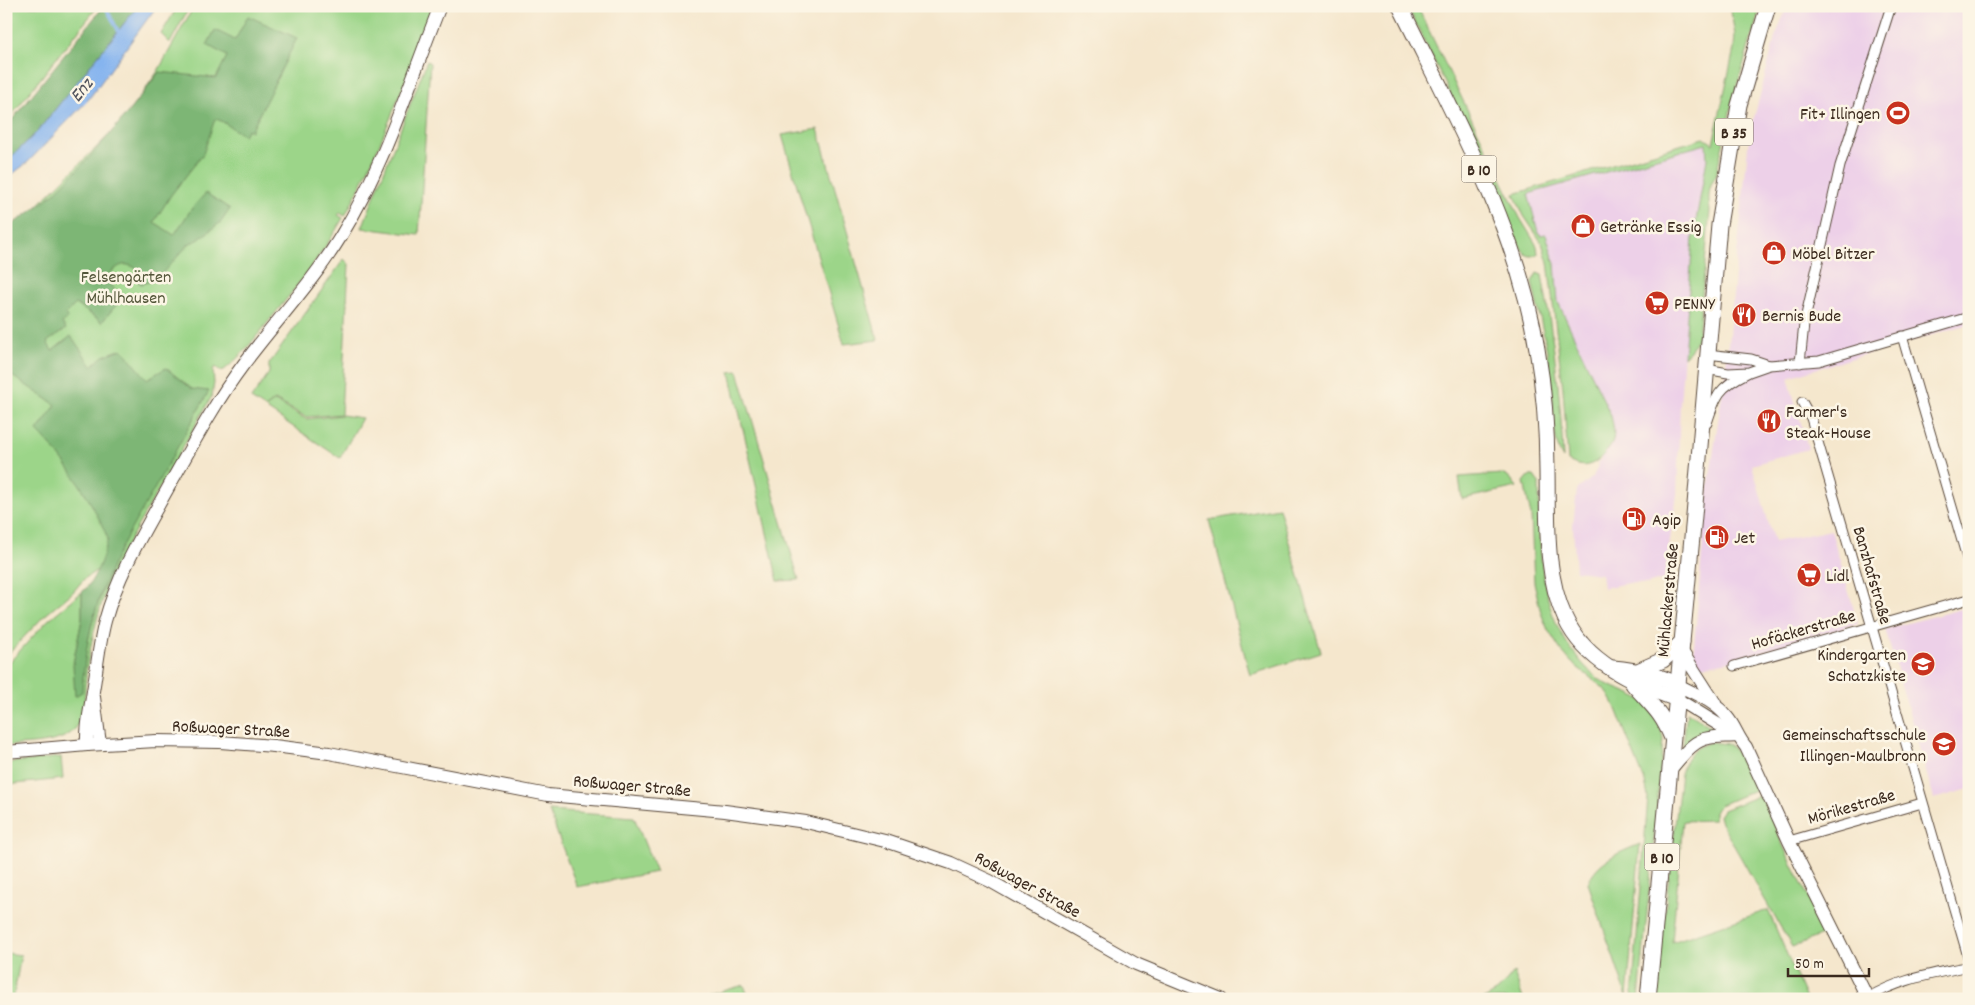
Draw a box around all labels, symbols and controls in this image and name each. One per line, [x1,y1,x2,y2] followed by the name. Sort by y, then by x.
[64,73,101,109] water label: Enz
[1885,100,1911,126] sports icon: Fit+ Illingen
[1800,103,1880,128] place label: Fit+ Illingen
[1715,118,1753,146] road number: B 35
[1462,156,1496,182] road number: B 10
[1570,213,1596,239] shop icon: Getränke Essig
[1600,216,1702,241] place label: Getränke Essig
[1761,240,1787,266] shop icon: Möbel Bitzer
[1792,243,1875,268] place label: Möbel Bitzer
[81,266,171,312] park label: Felsengärten Mühlhausen
[1644,290,1670,316] supermarket icon: PENNY
[1674,293,1716,318] place label: PENNY
[1731,302,1757,328] restaurant icon: Bernis Bude
[1762,305,1841,330] place label: Bernis Bude
[1786,401,1871,447] place label: Farmer's Steak-House
[1756,408,1782,434] restaurant icon: Farmer's Steak-House
[1621,506,1647,532] fuel station icon: Agip
[1652,509,1681,534] place label: Agip
[1704,524,1730,550] fuel station icon: Jet
[1845,524,1897,628] street label: Banzhafstraße
[1734,527,1755,552] place label: Jet
[1652,542,1687,658] street label: Mühlackerstraße
[1796,562,1822,588] supermarket icon: Lidl
[1826,565,1850,590] place label: Lidl
[1749,605,1859,658] street label: Hofäckerstraße
[1817,644,1906,690] place label: Kindergarten Schatzkiste
[1910,651,1936,677] school or university icon: Kindergarten Schatzkiste
[171,715,291,746] street label: Roßwager Straße
[1782,724,1926,770] place label: Gemeinschaftsschule Illingen-Maulbronn
[1931,731,1957,757] school or university icon: Gemeinschaftsschule Illingen-Maulbronn
[572,770,692,805] street label: Roßwager Straße
[1805,784,1898,833] street label: Mörikestraße
[1644,844,1680,870] road number: B 10
[969,847,1085,926] street label: Roßwager Straße
[1788,945,1869,977] scale bar
[1795,954,1824,976] text: 50 m

